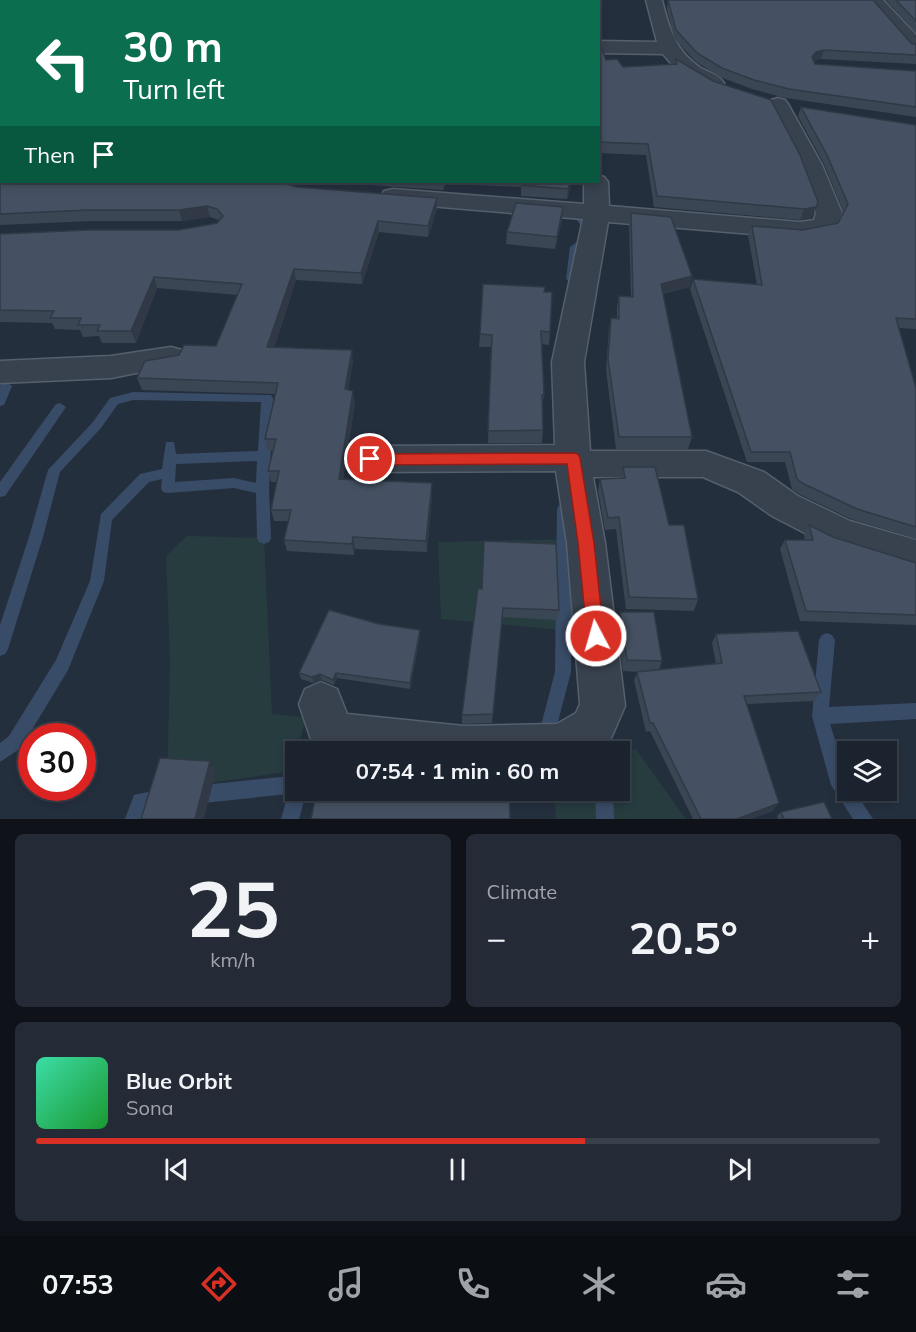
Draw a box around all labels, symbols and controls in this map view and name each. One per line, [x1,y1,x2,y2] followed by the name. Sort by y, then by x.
[123,20,223,73] text: 30 m
[24,24,102,102] icon: left
[123,72,225,106] text: Turn left
[87,138,120,171] icon: arrive
[24,141,75,169] text: Then
[344,433,395,484] pin
[353,442,386,475] icon: arrive
[564,604,628,668] position arrow
[18,723,96,801] speed limit sign: 30
[837,741,897,801] map controls
[837,741,897,801] button: layers
[356,757,559,785] text: 07:54 · 1 min · 60 m
[186,859,280,957] text: 25
[487,879,557,904] text: Climate
[629,909,738,965] text: 20.5°
[487,917,506,958] text: −
[860,917,880,958] text: +
[210,947,255,972] text: km/h
[126,1067,232,1095] text: Blue Orbit
[126,1095,174,1120] text: Sona
[160,1153,193,1186] icon: previous
[441,1153,474,1186] icon: pause
[723,1153,756,1186] icon: next
[198,1263,240,1305] icon: directions
[325,1263,367,1305] icon: music
[452,1263,494,1305] icon: phone
[578,1263,620,1305] icon: climate
[705,1263,747,1305] icon: car
[832,1263,874,1305] icon: filters
[42,1267,114,1301] text: 07:53

